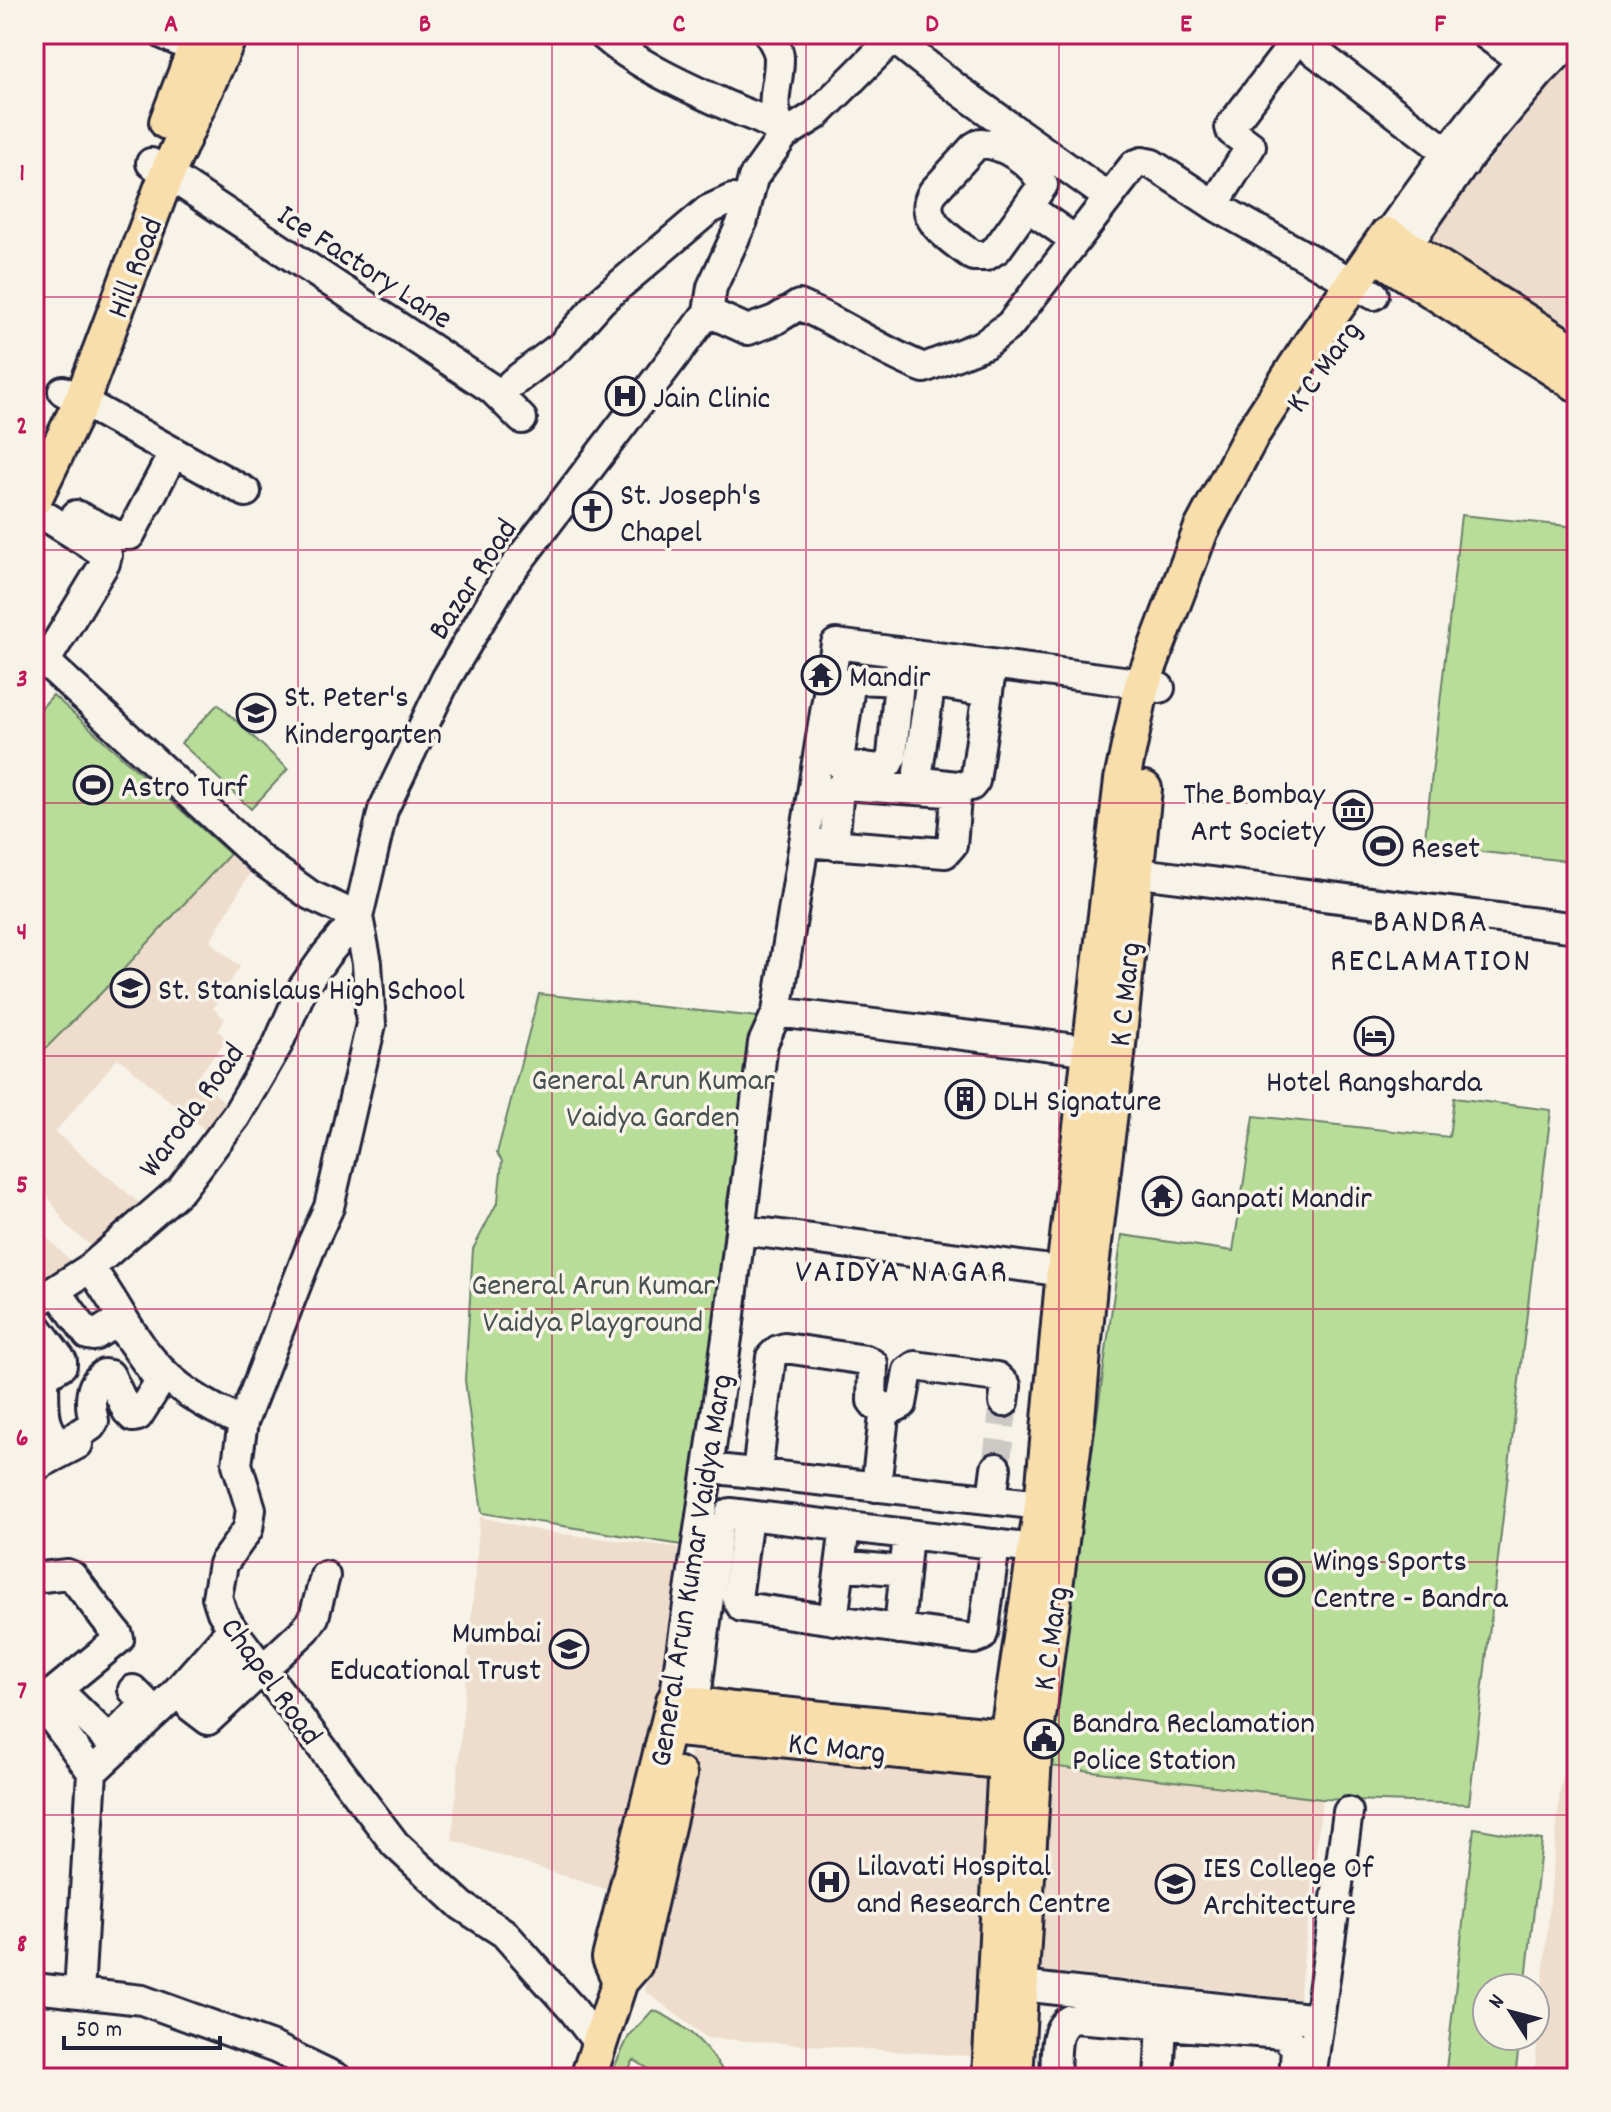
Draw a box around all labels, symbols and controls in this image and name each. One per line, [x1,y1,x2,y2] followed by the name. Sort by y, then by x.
[164,7,178,44] text: A
[419,7,431,44] text: B
[673,7,686,44] text: C
[925,7,939,44] text: D
[1180,7,1192,44] text: E
[1434,7,1446,44] text: F
[19,156,25,193] text: 1
[266,195,460,343] street label: Ice Factory Lane
[97,212,178,326] street label: Hill Road
[1277,312,1375,424] street label: K C Marg
[604,375,646,417] hospital icon: Jain Clinic
[653,378,770,424] place label: Jain Clinic
[16,409,28,446] text: 2
[620,475,761,558] place label: St. Joseph's Chapel
[571,490,613,532] church icon: St. Joseph's Chapel
[419,511,532,650] street label: Bazar Road
[800,654,842,696] temple icon: Mandir
[849,657,930,703] place label: Mandir
[16,662,28,699] text: 3
[284,677,442,760] place label: St. Peter's Kindergarten
[235,692,277,734] school or university icon: St. Peter's Kindergarten
[72,764,114,806] sports icon: Astro Turf
[121,767,248,813] place label: Astro Turf
[1183,774,1326,857] place label: The Bombay Art Society
[1332,789,1374,831] museum icon: The Bombay Art Society
[1362,825,1404,867] sports icon: Reset
[1411,828,1480,874] place label: Reset
[1330,900,1532,988] district label: BANDRA RECLAMATION
[17,915,27,952] text: 4
[1100,940,1156,1049] street label: K C Marg
[109,967,151,1009] school or university icon: St. Stanislaus High School
[158,970,465,1016] place label: St. Stanislaus High School
[1353,1015,1395,1057] hotel icon: Hotel Rangsharda
[129,1035,259,1189] street label: Waroda Road
[531,1060,775,1143] park label: General Arun Kumar Vaidya Garden
[1266,1062,1483,1108] place label: Hotel Rangsharda
[944,1078,986,1120] building icon: DLH Signature
[993,1081,1162,1127] place label: DLH Signature
[16,1168,28,1205] text: 5
[1141,1175,1183,1217] temple icon: Ganpati Mandir
[1190,1178,1372,1224] place label: Ganpati Mandir
[795,1250,1009,1299] district label: VAIDYA NAGAR
[471,1265,715,1348] park label: General Arun Kumar Vaidya Playground
[640,1371,748,1771] street label: General Arun Kumar Vaidya Marg
[16,1421,28,1458] text: 6
[1313,1541,1509,1624] place label: Wings Sports Centre - Bandra
[1264,1556,1306,1598] sports icon: Wings Sports Centre - Bandra
[1024,1584,1084,1694] street label: K C Marg
[207,1609,331,1757] street label: Chapel Road
[329,1613,541,1696] place label: Mumbai Educational Trust
[548,1628,590,1670] school or university icon: Mumbai Educational Trust
[17,1674,27,1711] text: 7
[1072,1703,1315,1786] place label: Bandra Reclamation Police Station
[1023,1718,1065,1760] public building icon: Bandra Reclamation Police Station
[786,1723,887,1779] street label: KC Marg
[857,1846,1111,1929] place label: Lilavati Hospital and Research Centre
[1203,1848,1374,1931] place label: IES College Of Architecture
[808,1861,850,1903] hospital icon: Lilavati Hospital and Research Centre
[1154,1863,1196,1905] school or university icon: IES College Of Architecture
[17,1927,27,1964] text: 8
[1471,1972,1551,2052] north arrow
[1482,1989,1513,2016] text: N
[64,2000,220,2050] scale bar
[76,2014,122,2048] text: 50 m

